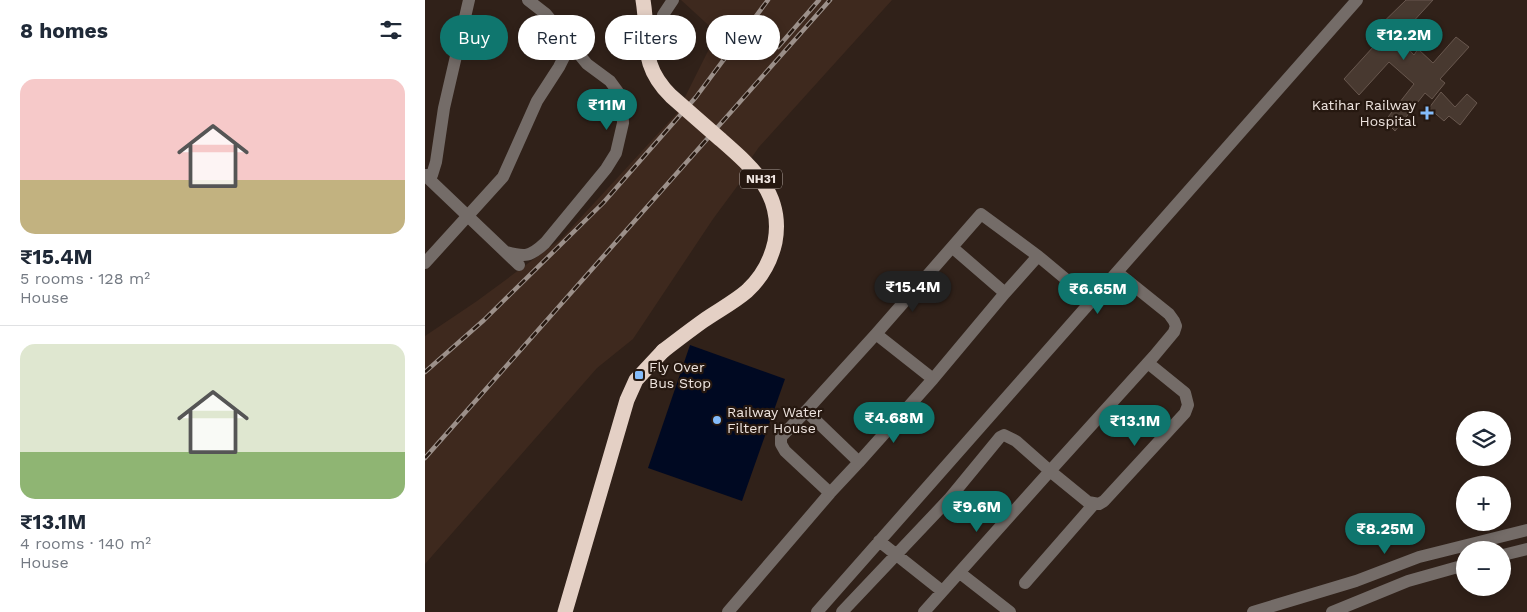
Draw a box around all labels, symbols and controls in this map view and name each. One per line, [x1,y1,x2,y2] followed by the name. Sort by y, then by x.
[440,15,508,60] chip: Buy
[518,15,595,60] chip: Rent
[605,15,696,60] chip: Filters
[706,15,780,60] chip: New
[377,16,405,44] icon: filters
[20,18,108,43] text: 8 homes
[1363,18,1445,61] pin: ₹12.2M
[1377,25,1431,44] text: ₹12.2M
[577,88,637,131] pin: ₹11M
[588,95,626,114] text: ₹11M
[1312,97,1417,129] place label: Katihar Railway Hospital
[1420,106,1434,120] marker: Katihar Railway Hospital
[168,111,258,201] icon: home
[740,170,782,188] road number: NH31
[20,244,93,269] text: ₹15.4M
[20,269,150,288] text: 5 rooms · 128 m²
[872,270,954,313] pin: ₹15.4M
[1057,272,1139,315] pin: ₹6.65M
[885,277,941,296] text: ₹15.4M
[1069,279,1127,298] text: ₹6.65M
[20,288,69,307] text: House
[649,359,711,391] place label: Fly Over Bus Stop
[633,369,645,381] marker: Fly Over Bus Stop
[168,377,258,467] icon: home
[853,402,935,444] pin: ₹4.68M
[727,404,823,436] place label: Railway Water Filterr House
[1094,404,1176,447] pin: ₹13.1M
[865,408,923,427] text: ₹4.68M
[1110,411,1160,430] text: ₹13.1M
[1456,411,1511,596] map controls
[1456,411,1511,466] button: layers
[711,414,723,426] marker: Railway Water Filterr House
[1456,476,1511,531] button: +
[942,490,1012,533] pin: ₹9.6M
[953,497,1001,516] text: ₹9.6M
[20,509,86,534] text: ₹13.1M
[1344,512,1426,555] pin: ₹8.25M
[1356,519,1414,538] text: ₹8.25M
[20,534,151,553] text: 4 rooms · 140 m²
[1456,541,1511,596] button: −
[20,553,69,572] text: House

